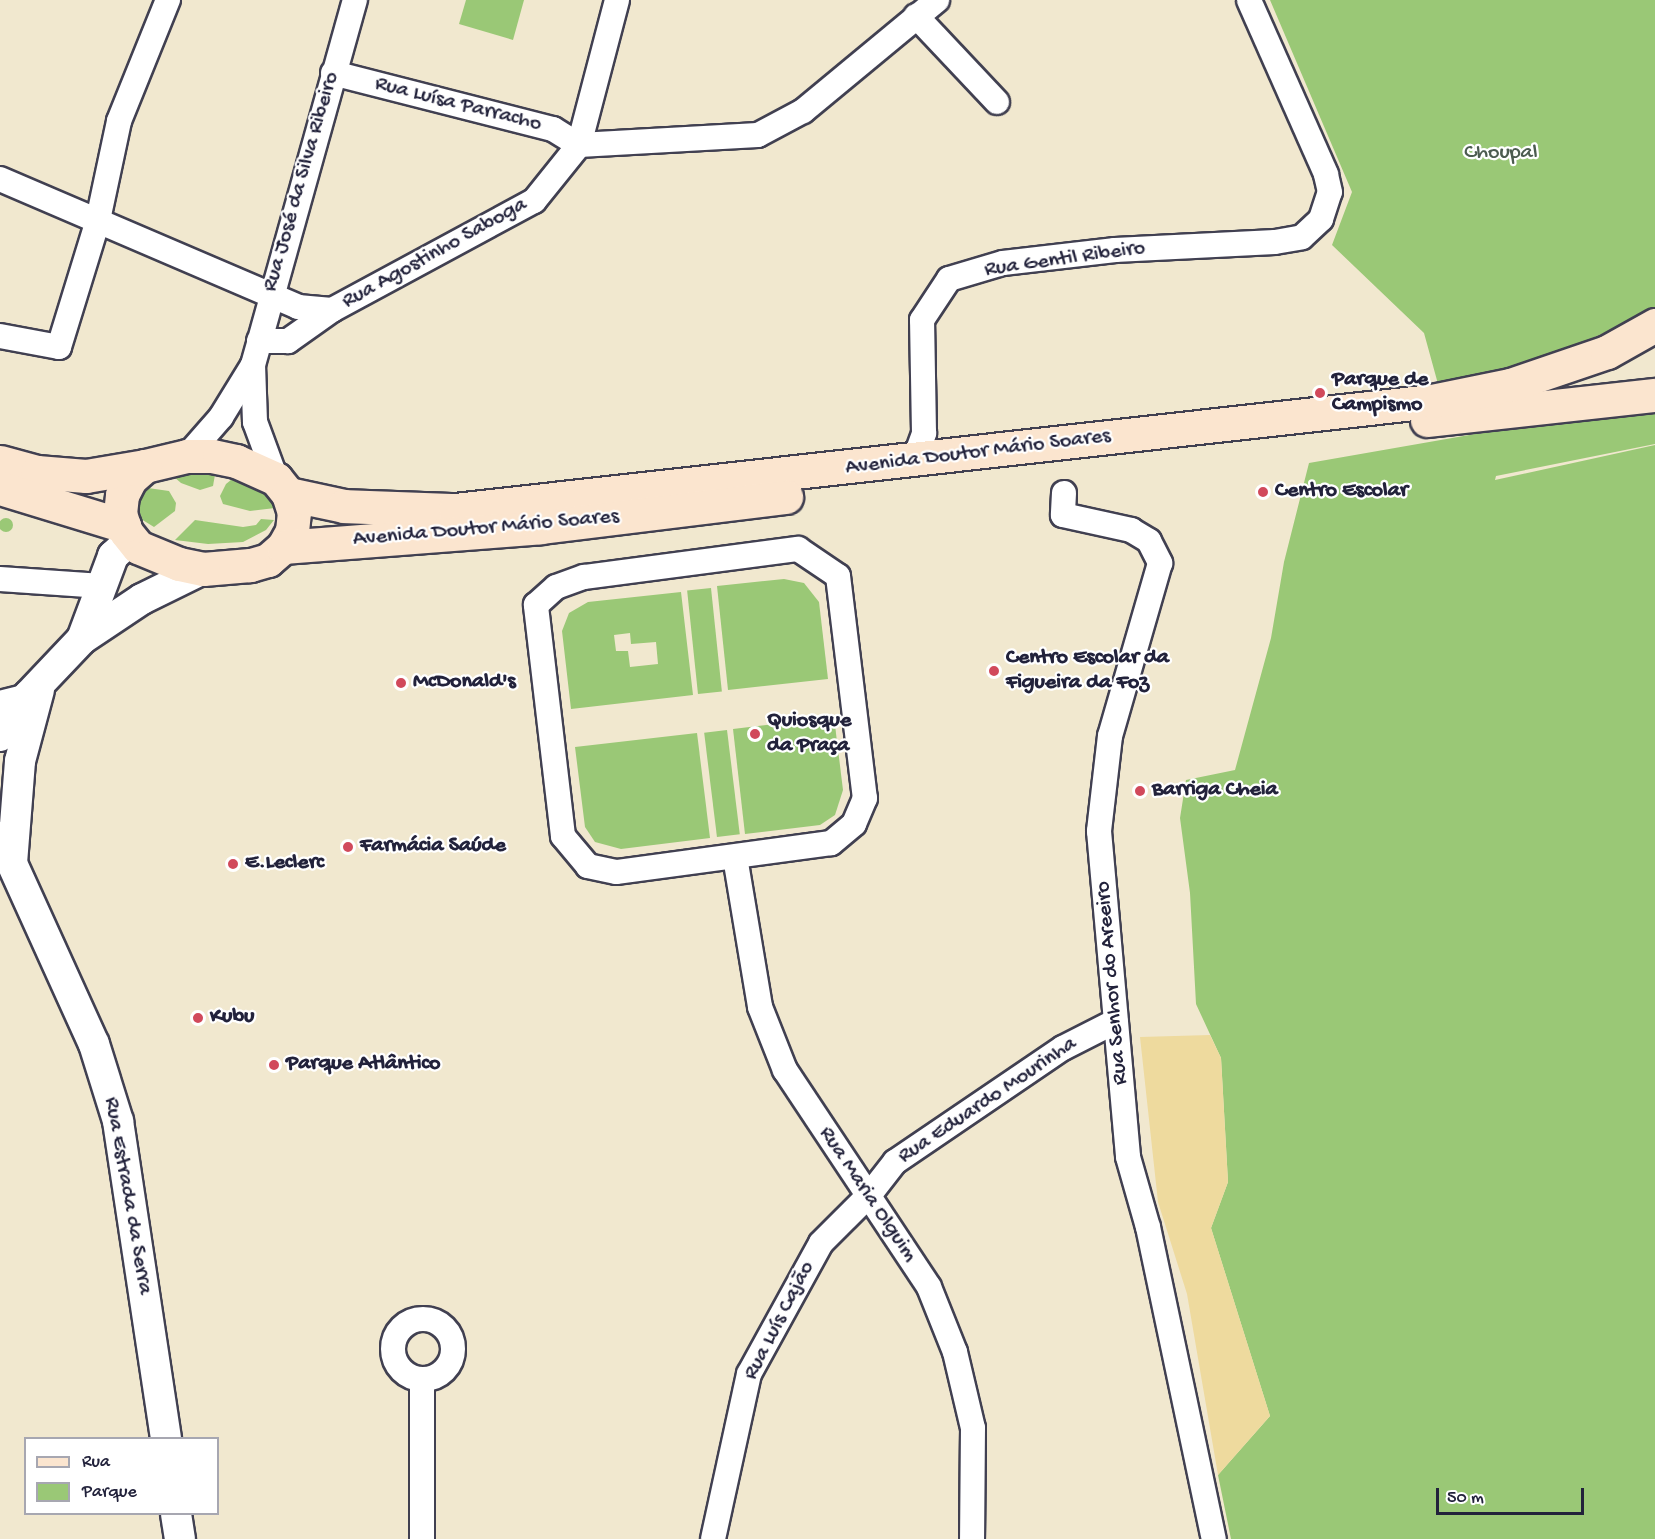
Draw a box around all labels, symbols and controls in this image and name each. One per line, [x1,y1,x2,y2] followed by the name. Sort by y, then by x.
[258,69,346,295] street label: Rua José da Silva Ribeiro
[372,72,544,138] street label: Rua Luísa Parracho
[1464,141,1538,167] park label: Choupal
[338,192,532,316] street label: Rua Agostinho Saboga
[983,236,1147,284] street label: Rua Gentil Ribeiro
[1332,367,1428,418] place label: Parque de Campismo
[1313,386,1327,400] marker: Parque de Campismo
[844,424,1112,482] street label: Avenida Doutor Mário Soares
[1275,479,1408,505] place label: Centro Escolar
[1256,485,1270,499] marker: Centro Escolar
[352,504,620,554] street label: Avenida Doutor Mário Soares
[1006,645,1169,696] place label: Centro Escolar da Figueira da Foz
[987,664,1001,678] marker: Centro Escolar da Figueira da Foz
[413,670,516,696] place label: McDonald's
[394,676,408,690] marker: McDonald's
[767,708,851,760] place label: Quiosque da Praça
[748,727,762,741] marker: Quiosque da Praça
[1152,778,1278,804] place label: Barriga Cheia
[1133,784,1147,798] marker: Barriga Cheia
[360,834,506,860] place label: Farmácia Saúde
[341,840,355,854] marker: Farmácia Saúde
[245,851,324,877] place label: E.Leclerc
[226,857,240,871] marker: E.Leclerc
[1091,880,1135,1086] street label: Rua Senhor do Areeiro
[210,1005,254,1031] place label: Kubu
[191,1011,205,1025] marker: Kubu
[894,1031,1082,1171] street label: Rua Eduardo Mourinha
[286,1052,440,1078] place label: Parque Atlântico
[267,1058,281,1072] marker: Parque Atlântico
[97,1095,157,1297] street label: Rua Estrada da Serra
[812,1122,922,1268] street label: Rua Maria Olguim
[739,1257,821,1385] street label: Rua Luís Cajão
[24,1437,219,1515] legend
[82,1452,110,1473] text: Rua
[1439,1476,1588,1514] scale bar
[82,1482,137,1503] text: Parque
[1447,1488,1484,1509] text: 50 m

